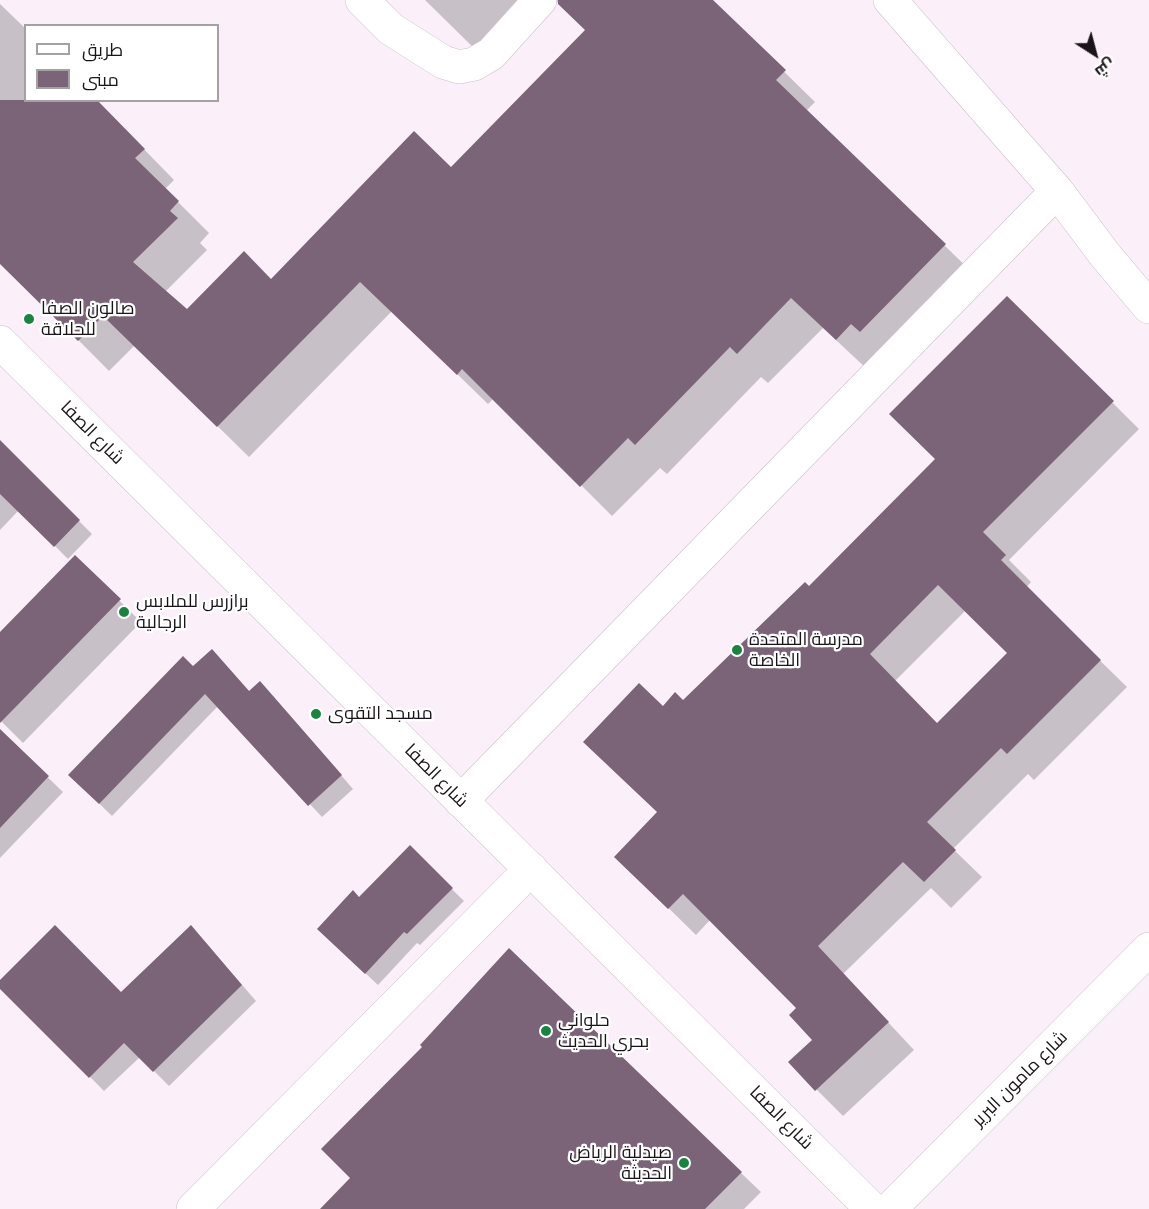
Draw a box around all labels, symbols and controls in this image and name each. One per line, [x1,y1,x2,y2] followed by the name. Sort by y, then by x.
[24,24,219,102] legend
[1065,24,1125,84] north arrow
[82,38,123,61] text: طريق
[1091,54,1120,83] text: ش
[82,68,119,91] text: مبنى
[41,298,135,340] place label: صالون الصفا للحلاقة
[22,312,36,326] marker: صالون الصفا للحلاقة
[56,397,128,469] street label: شارع الصفا
[136,591,249,634] place label: برازرس للملابس الرجالية
[117,605,131,619] marker: برازرس للملابس الرجالية
[749,629,863,672] place label: مدرسة المتحدة الخاصة
[730,643,744,657] marker: مدرسة المتحدة الخاصة
[328,703,433,725] place label: مسجد التقوى
[309,707,323,721] marker: مسجد التقوى
[400,740,472,812] street label: شارع الصفا
[558,1010,649,1052] place label: حلواني بحري الحديث
[539,1024,553,1038] marker: حلواني بحري الحديث
[968,1027,1072,1131] street label: شارع مامون البرير
[745,1082,817,1154] street label: شارع الصفا
[569,1142,672,1184] place label: صيدلية الرياض الحديثة
[677,1156,691,1170] marker: صيدلية الرياض الحديثة

